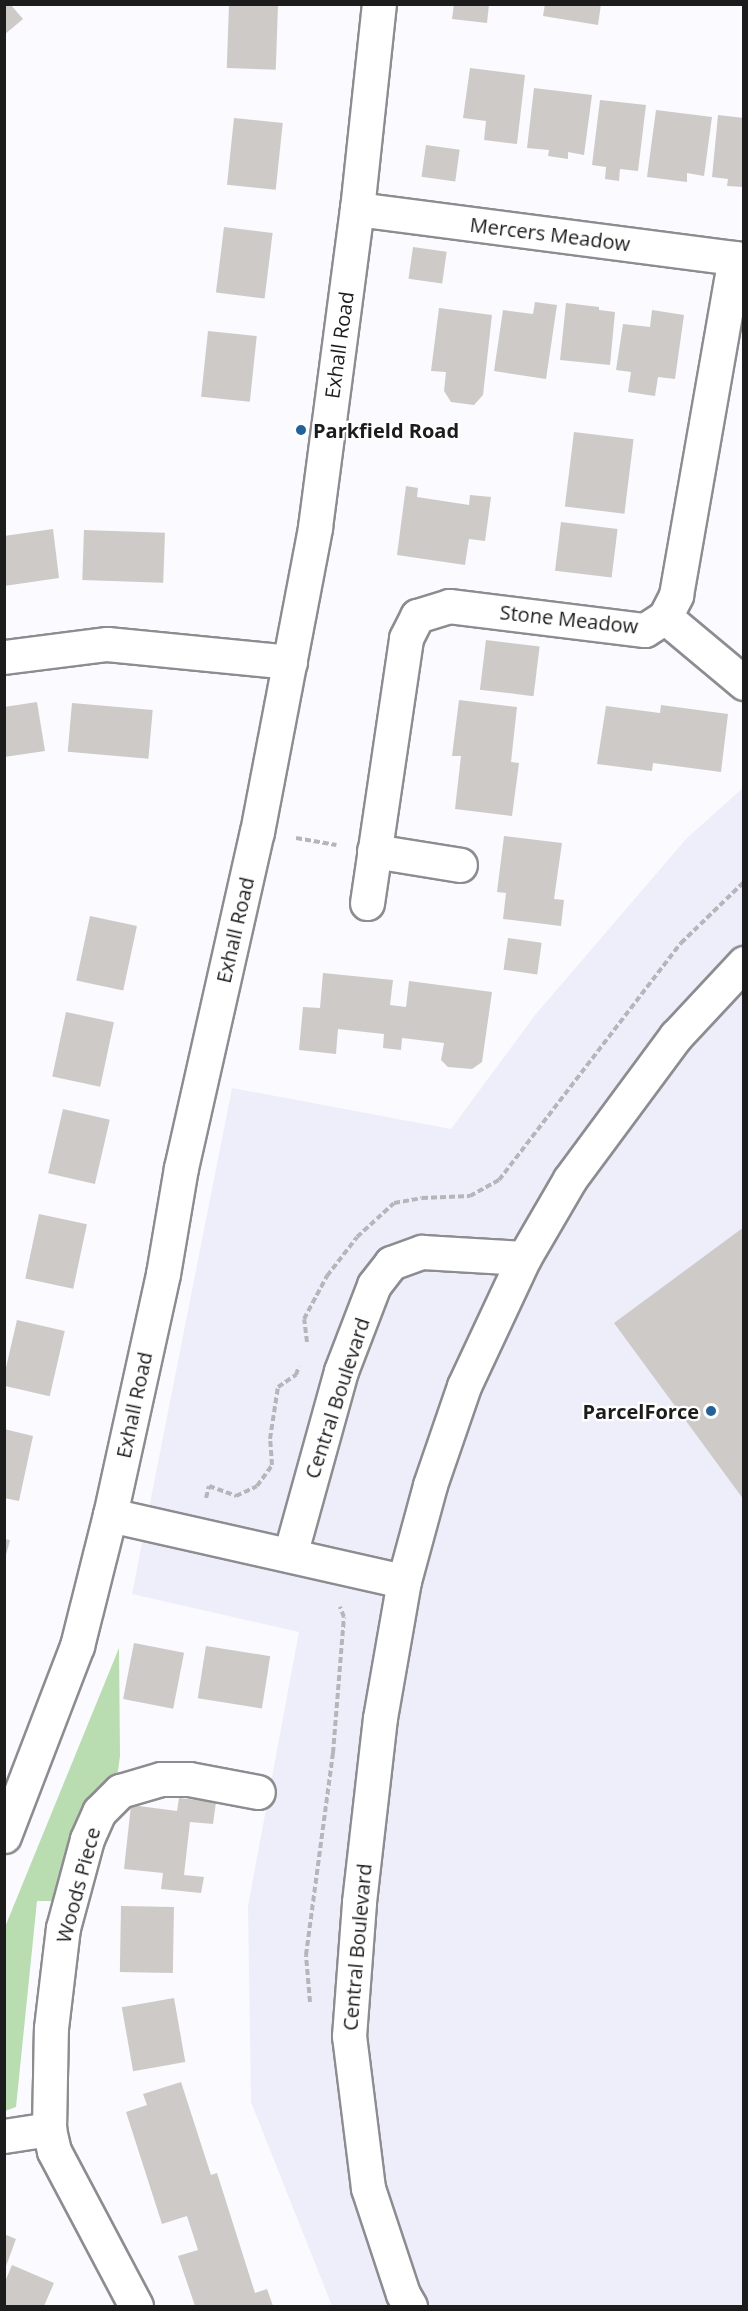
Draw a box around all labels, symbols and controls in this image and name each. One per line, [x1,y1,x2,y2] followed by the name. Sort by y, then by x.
[469,212,631,256] street label: Mercers Meadow
[320,290,358,400] street label: Exhall Road
[313,418,459,442] place label: Parkfield Road
[294,423,308,437] marker: Parkfield Road
[499,600,639,638] street label: Stone Meadow
[211,875,259,985] street label: Exhall Road
[300,1315,374,1481] street label: Central Boulevard
[111,1350,157,1460] street label: Exhall Road
[583,1399,699,1423] place label: ParcelForce
[704,1404,718,1418] marker: ParcelForce
[51,1825,105,1945] street label: Woods Piece
[338,1862,376,2032] street label: Central Boulevard

